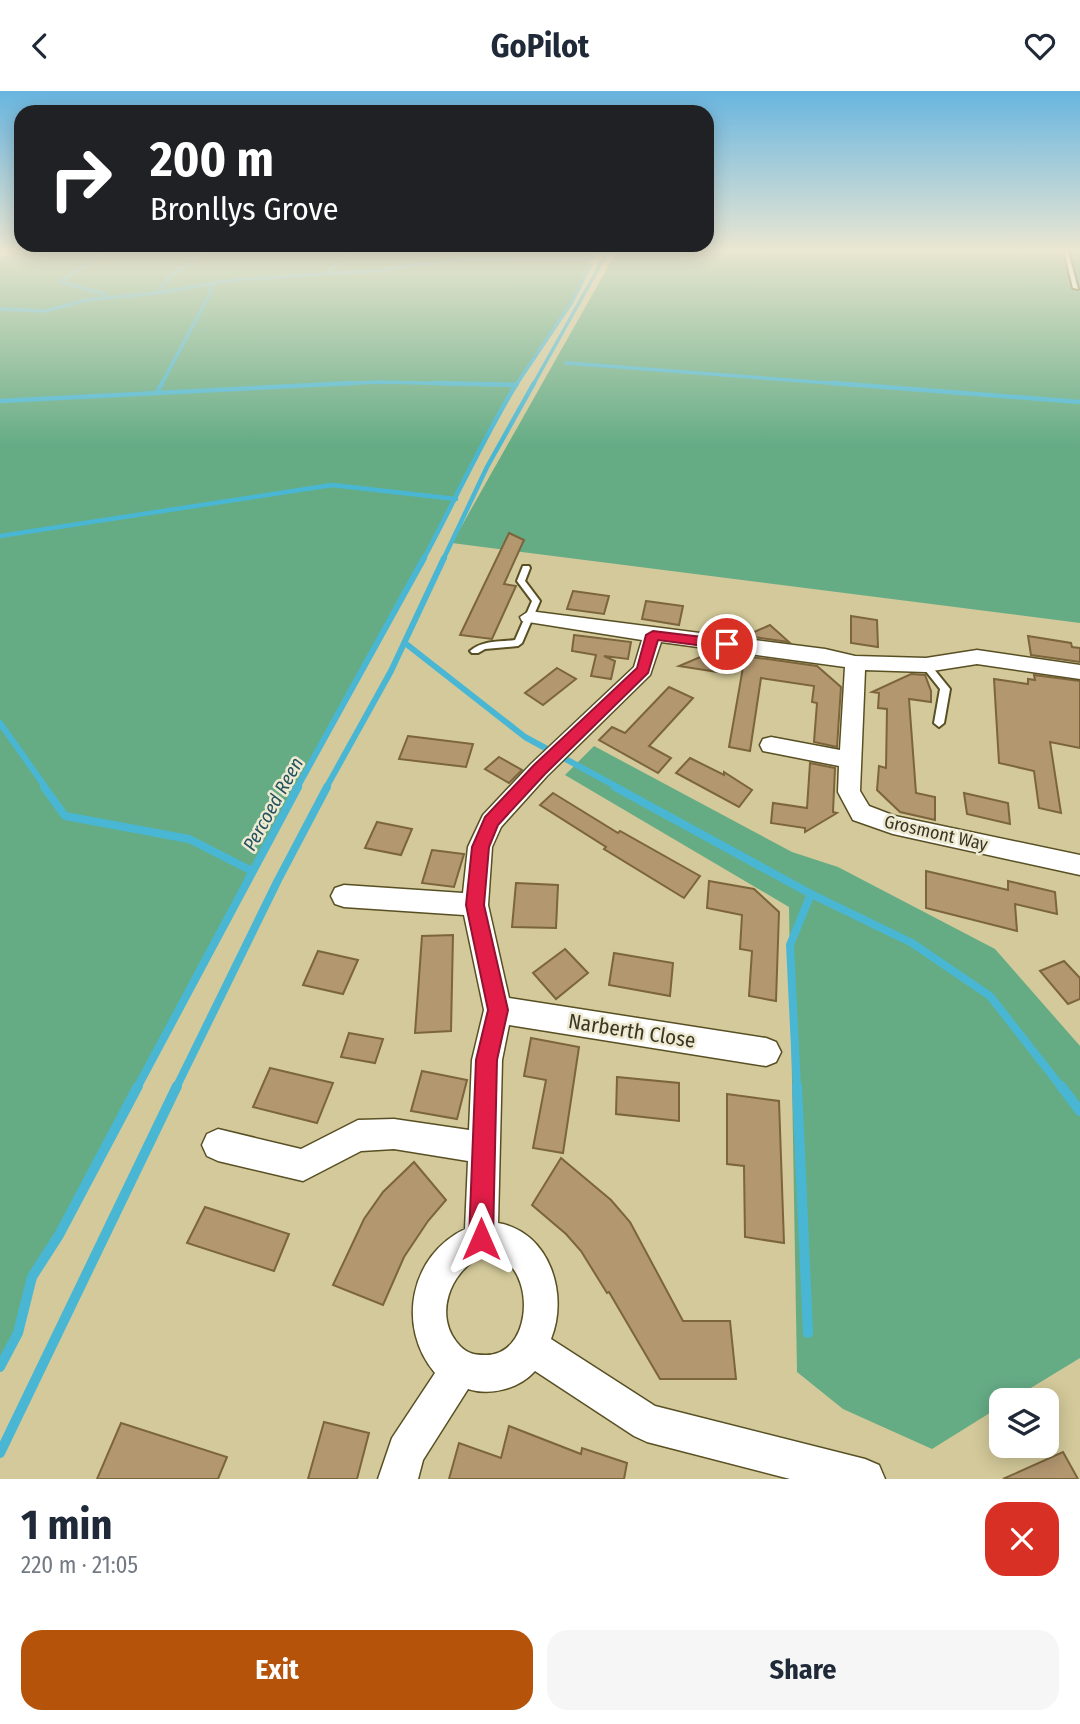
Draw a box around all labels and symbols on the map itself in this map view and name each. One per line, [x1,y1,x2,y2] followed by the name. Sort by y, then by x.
[697,614,757,674] pin
[238,753,308,855] water label: Percoed Reen
[882,810,990,856] street label: Grosmont Way
[567,1008,697,1054] street label: Narberth Close
[444,1202,518,1276] position arrow

